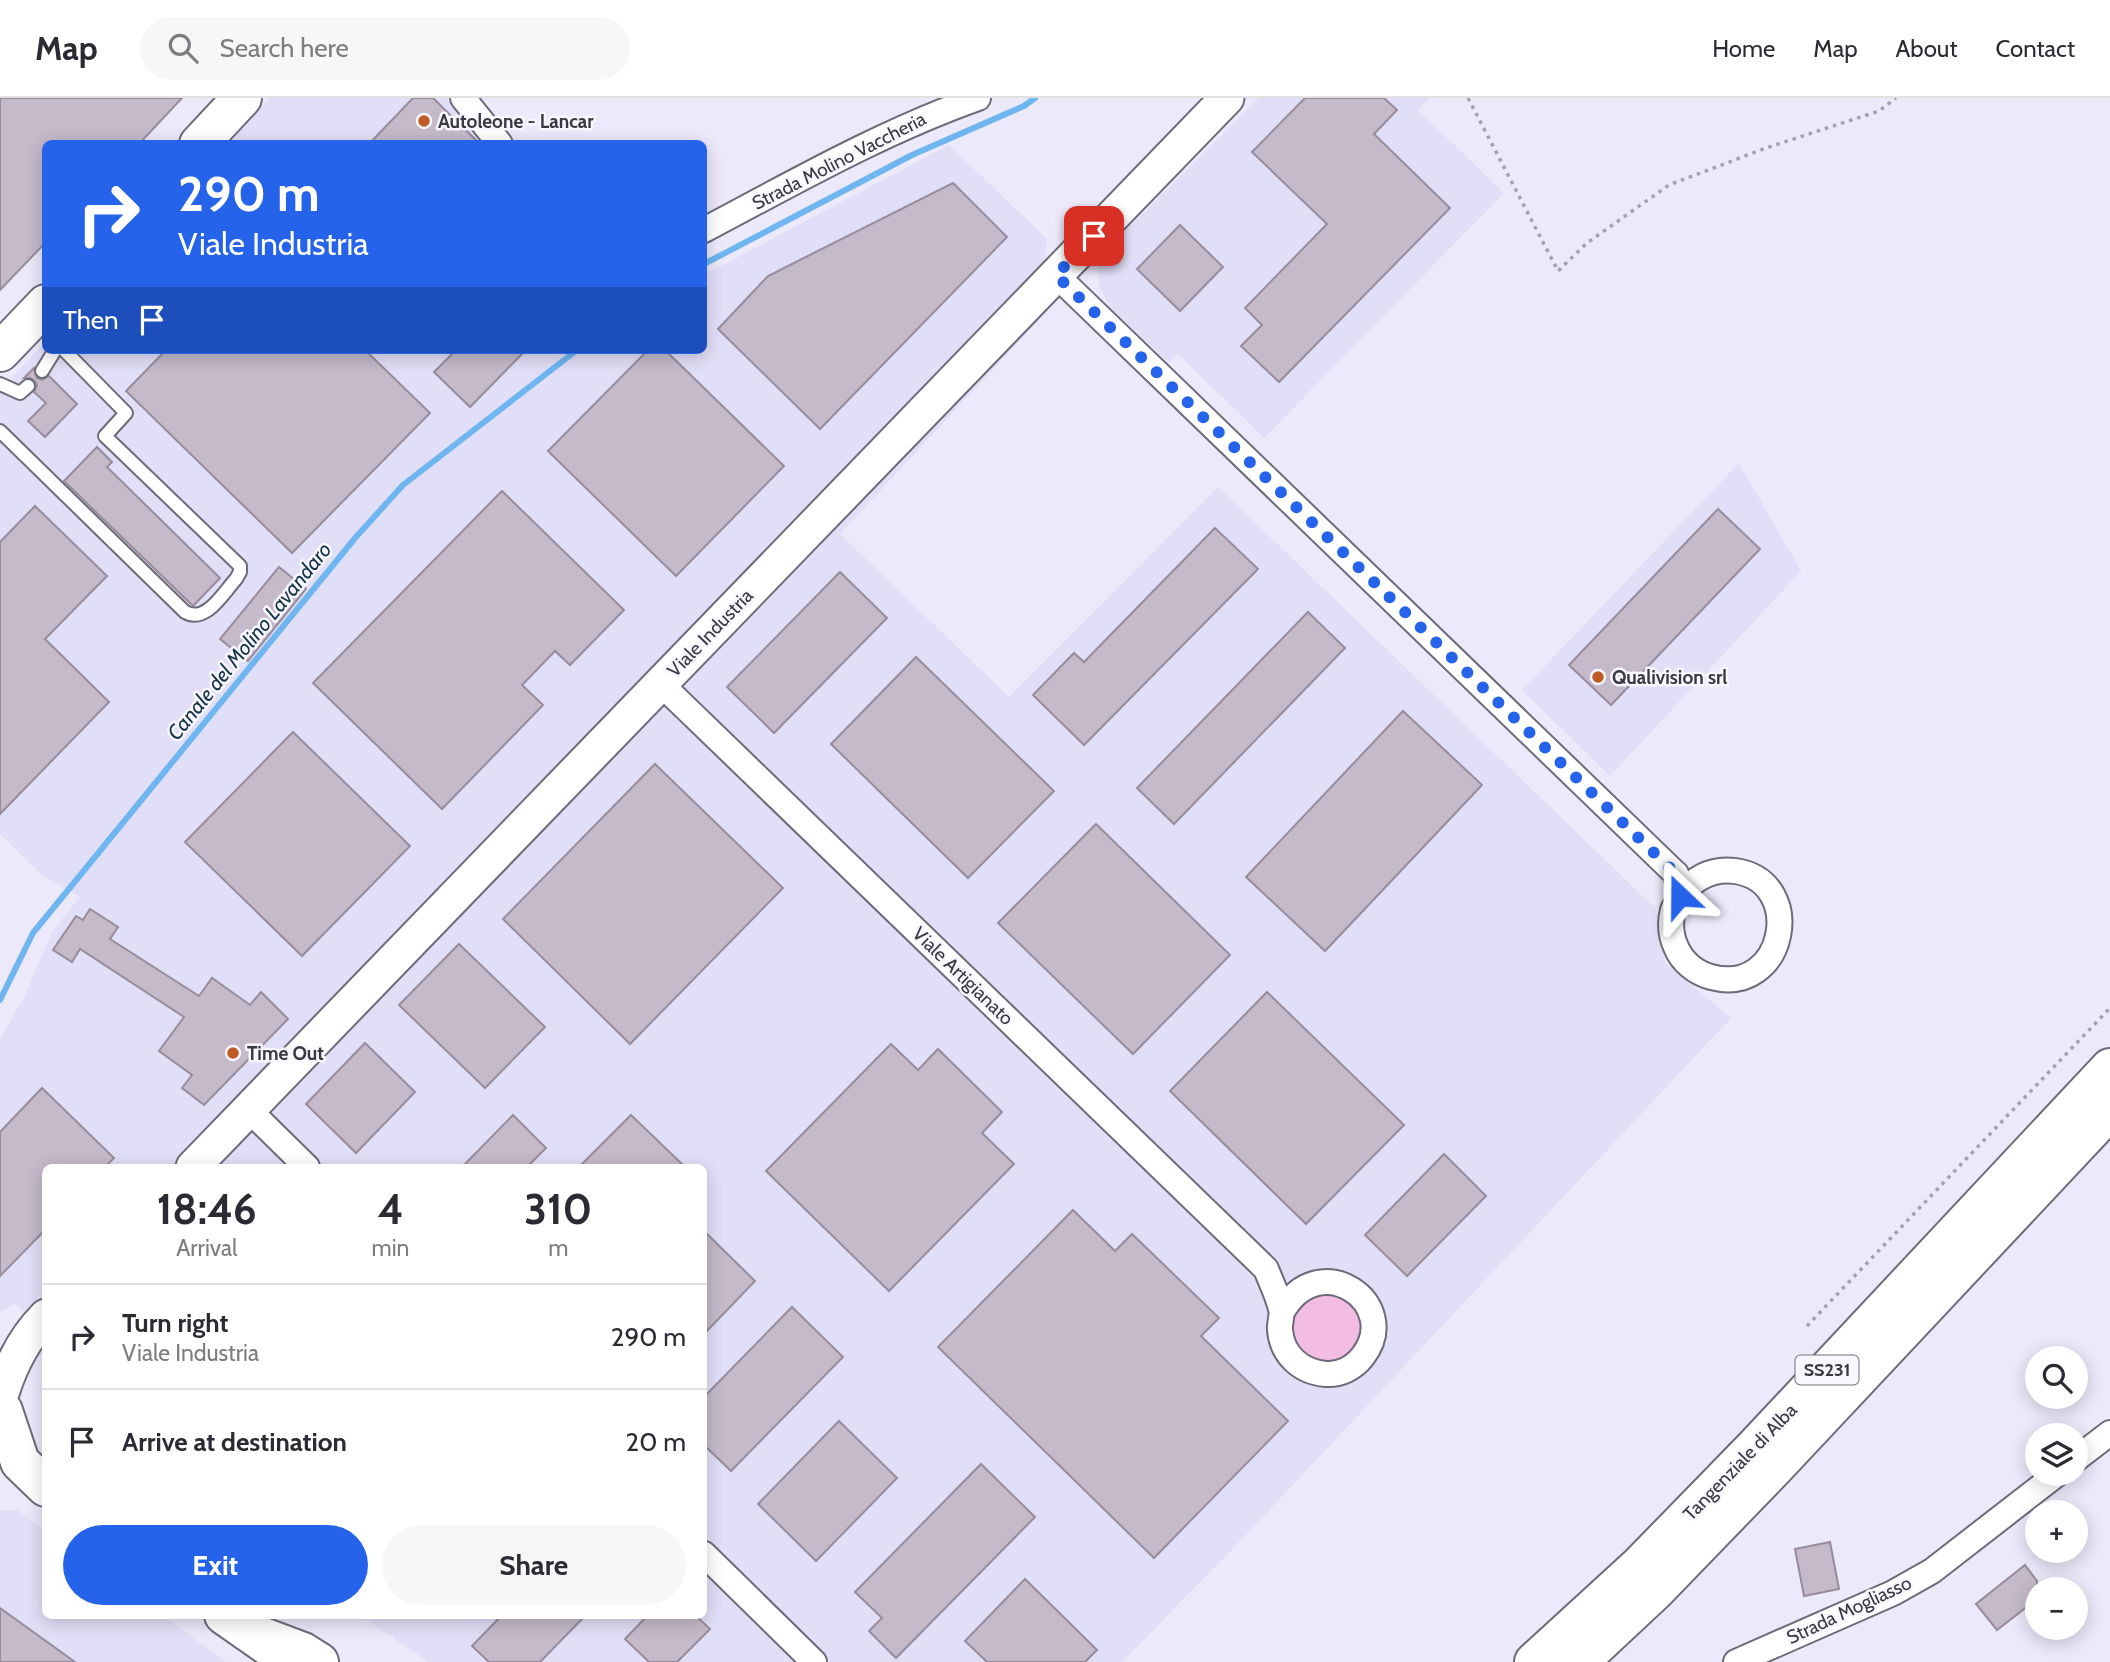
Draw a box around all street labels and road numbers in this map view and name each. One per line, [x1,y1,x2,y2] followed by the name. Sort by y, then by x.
[748,107,930,215] street label: Strada Molino Vaccheria
[662,584,758,682] street label: Viale Industria
[908,922,1018,1030] street label: Viale Artigianato
[1796,1356,1858,1385] road number: SS231
[1678,1399,1802,1525] street label: Tangenziale di Alba
[1783,1571,1915,1649] street label: Strada Mogliasso

